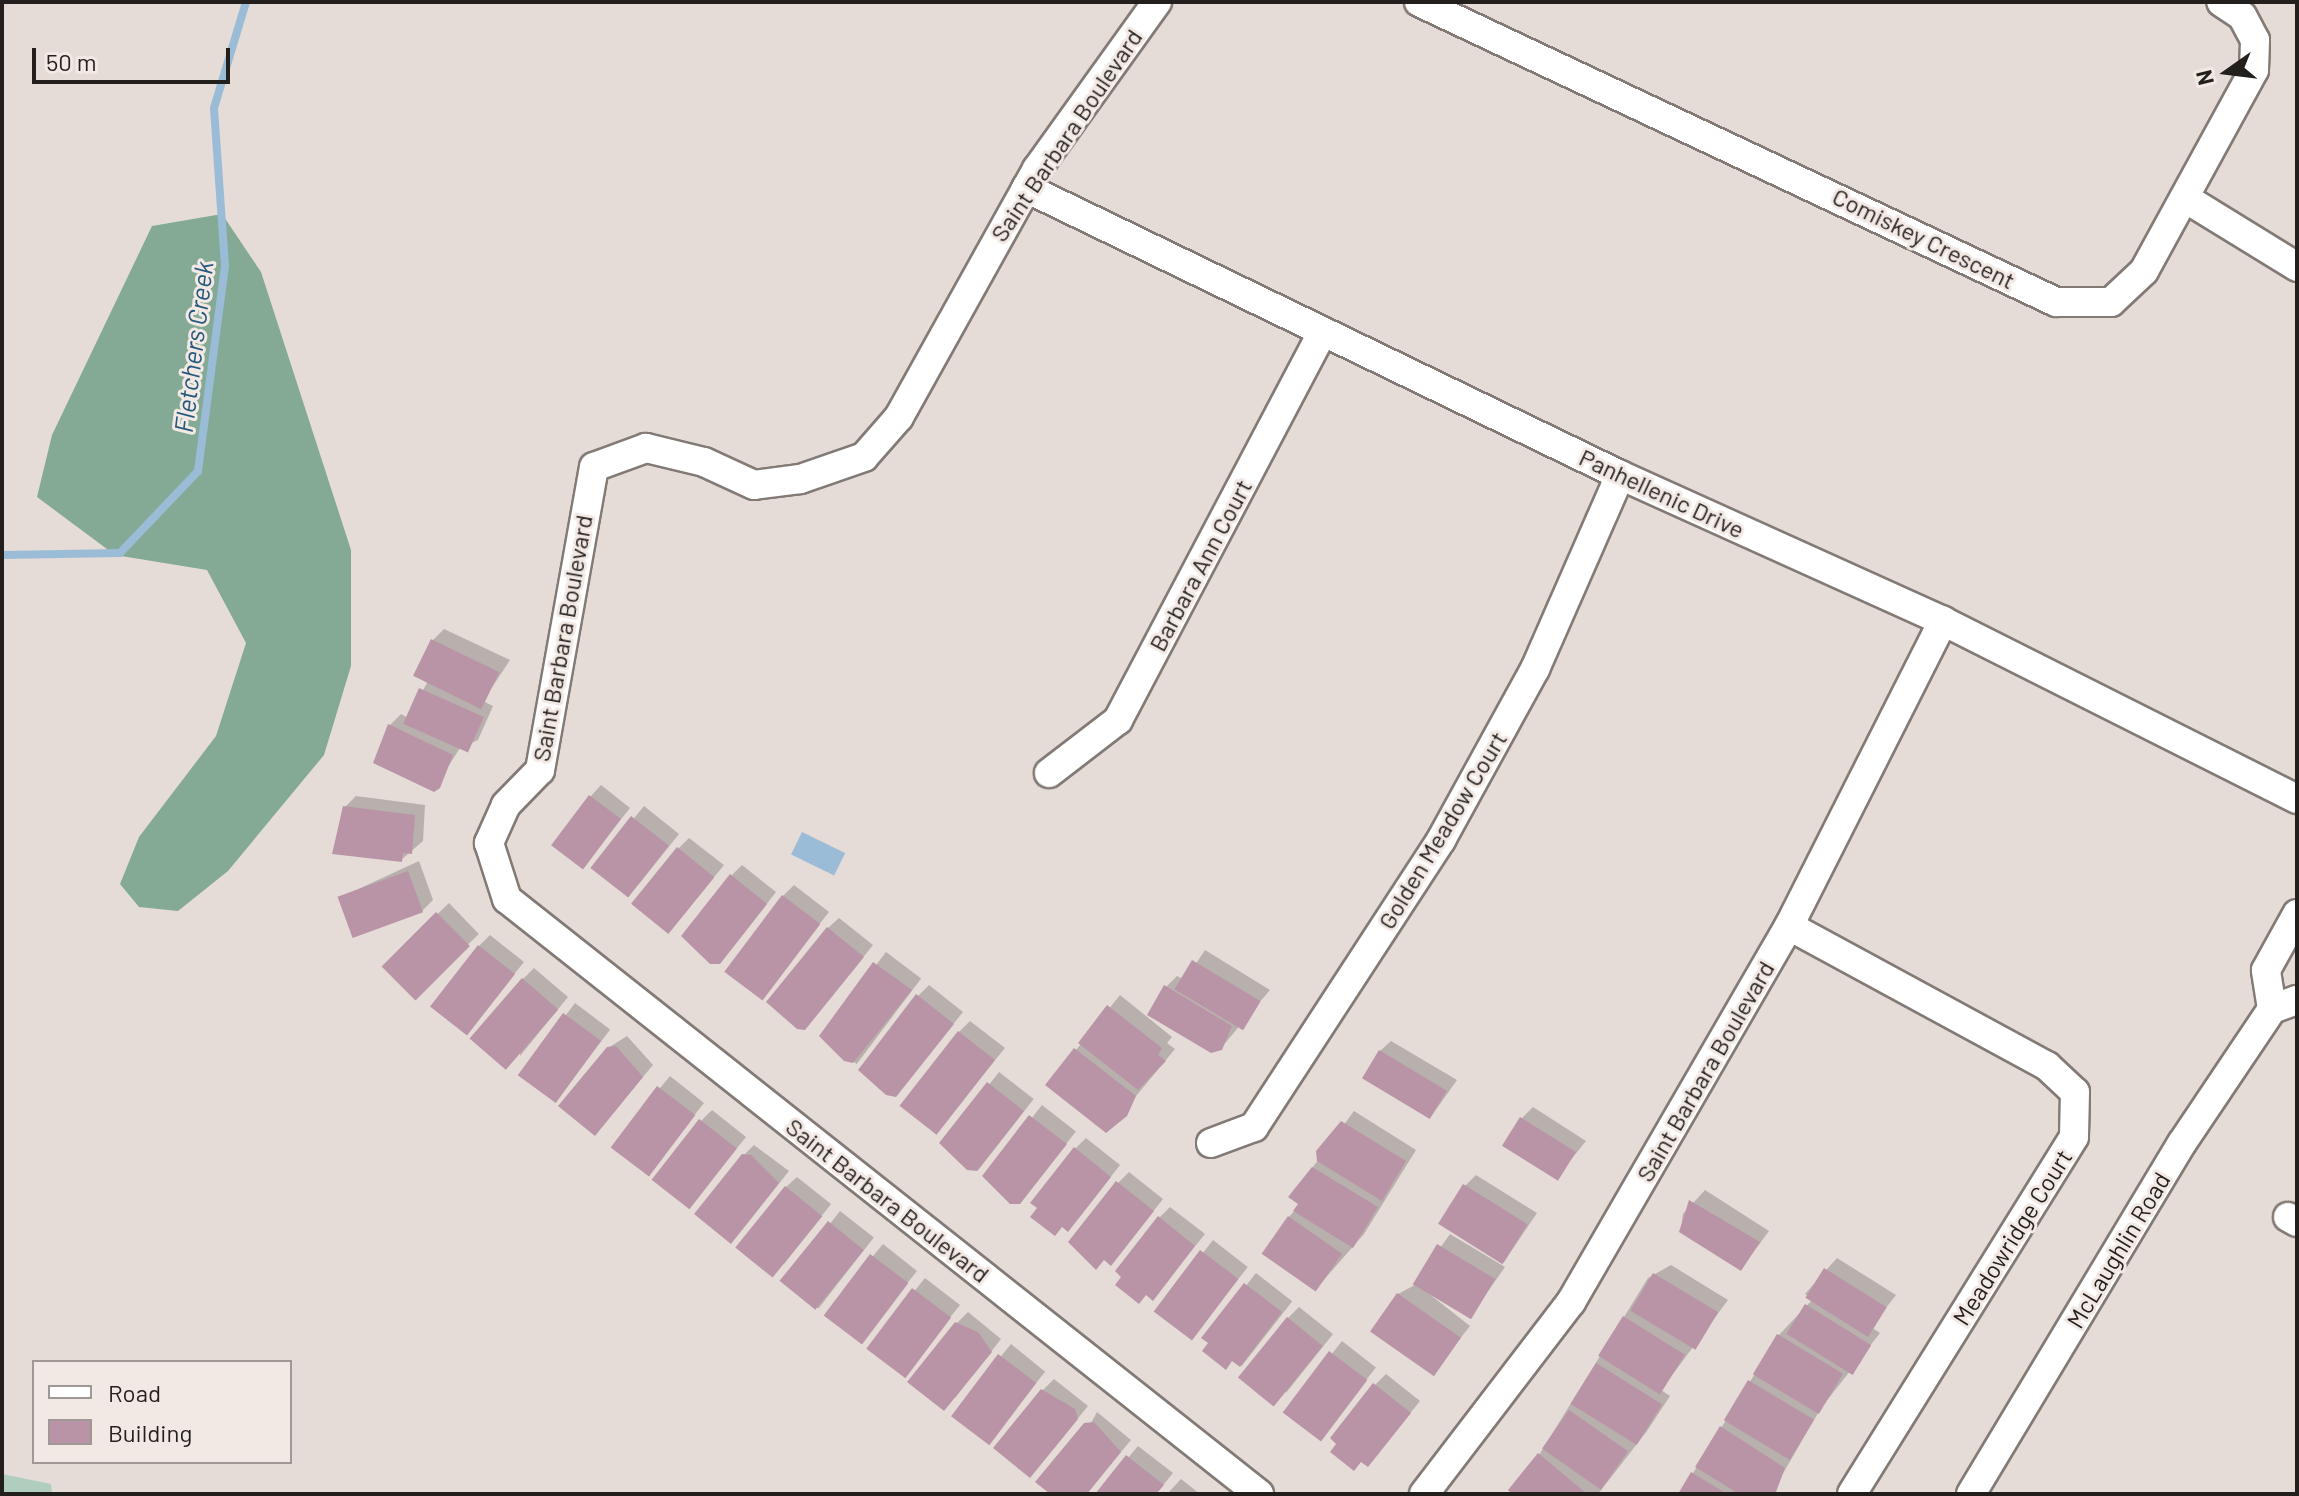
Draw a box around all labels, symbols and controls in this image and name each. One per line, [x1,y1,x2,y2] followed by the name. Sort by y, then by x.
[984,23,1148,247] street label: Saint Barbara Boulevard
[36,32,234,82] scale bar
[2187,32,2267,112] north arrow
[46,47,97,76] text: 50 m
[2189,68,2218,88] text: N
[1828,181,2020,295] street label: Comiskey Crescent
[167,260,219,434] water label: Fletchers Creek
[1575,442,1749,544] street label: Panhellenic Drive
[1143,474,1257,656] street label: Barbara Ann Court
[526,512,598,764] street label: Saint Barbara Boulevard
[1372,726,1512,934] street label: Golden Meadow Court
[1630,956,1780,1186] street label: Saint Barbara Boulevard
[781,1112,995,1288] street label: Saint Barbara Boulevard
[1946,1144,2078,1330] street label: Meadowridge Court
[2060,1167,2176,1333] street label: McLaughlin Road
[32,1360,292,1464] legend
[108,1378,161,1407] text: Road
[108,1418,192,1447] text: Building

